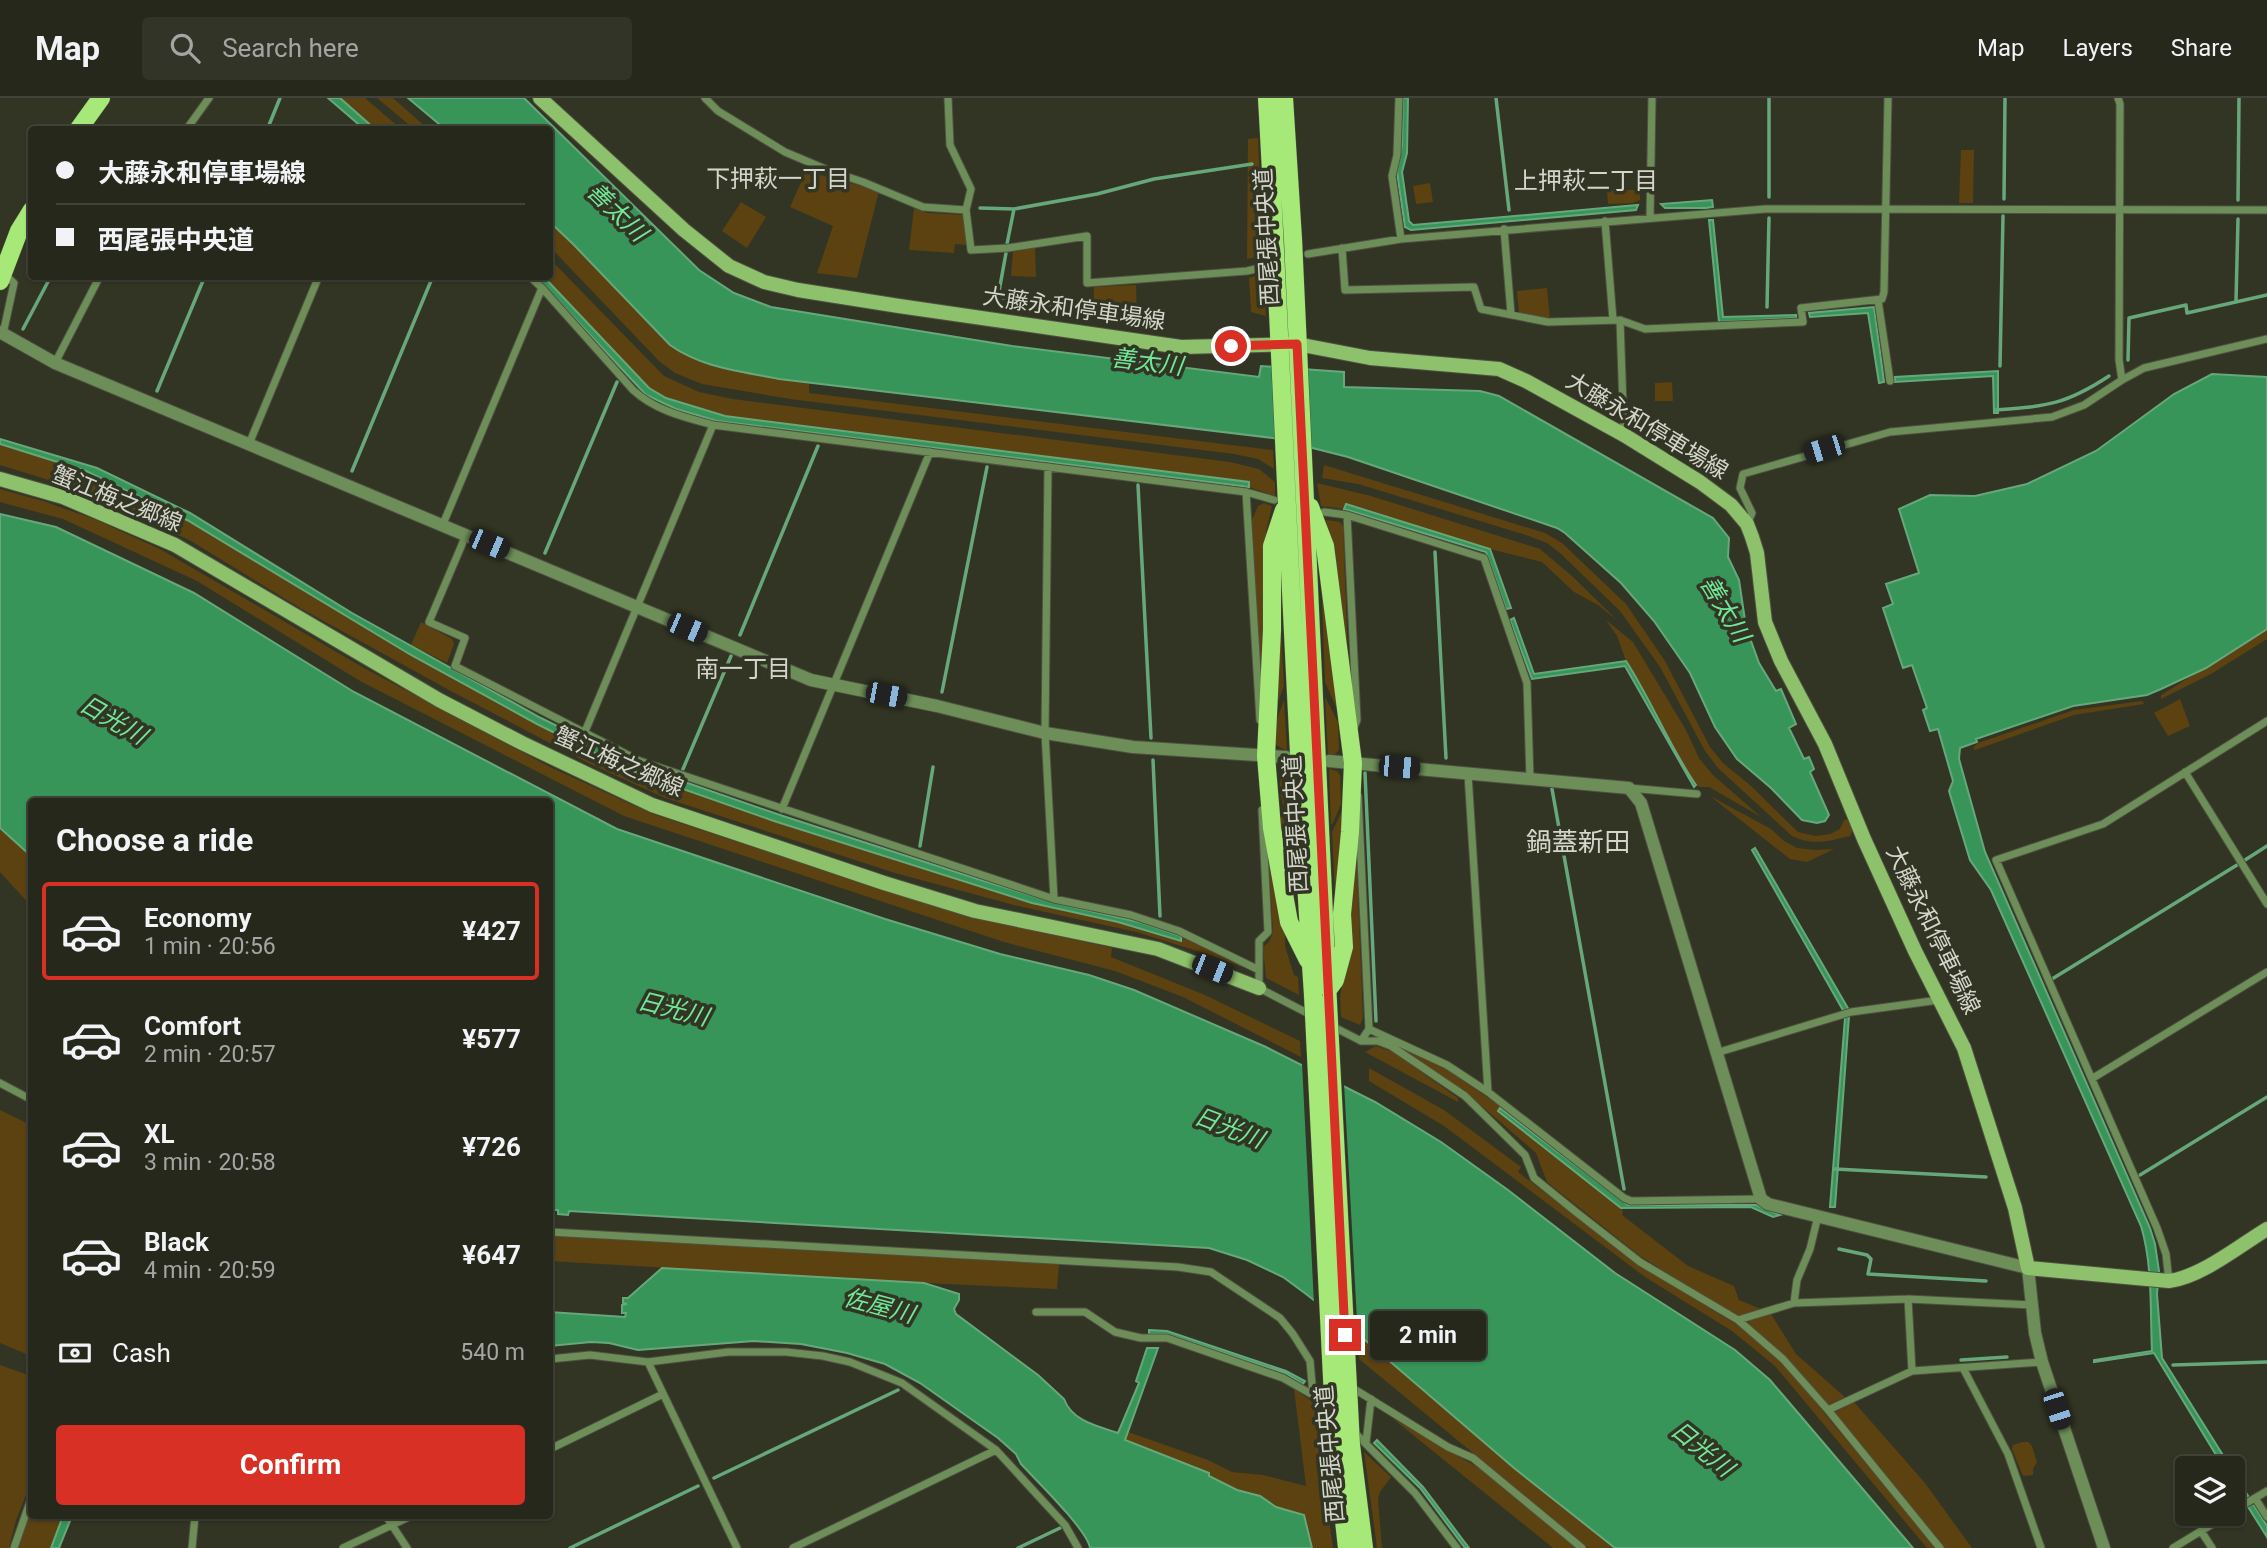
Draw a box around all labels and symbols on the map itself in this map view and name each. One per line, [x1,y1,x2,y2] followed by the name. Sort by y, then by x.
[706,165,850,193] district label: 下押萩一丁目
[1250,167,1284,307] street label: 西尾張中央道
[1514,167,1658,195] district label: 上押萩二丁目
[581,177,655,249] water label: 善太川
[981,283,1167,335] street label: 大藤永和停車場線
[1215,330,1247,362] route start
[1110,344,1187,381] water label: 善太川
[1561,367,1733,485] street label: 大藤永和停車場線
[1801,433,1848,465] car
[48,461,186,537] street label: 蟹江梅之郷線
[466,526,513,562] car
[1694,571,1757,650] water label: 善太川
[664,610,711,646] car
[695,655,791,683] district label: 南一丁目
[864,681,909,709] car
[75,690,154,752] water label: 日光川
[550,722,688,802] street label: 蟹江梅之郷線
[1279,754,1313,894] street label: 西尾張中央道
[1378,755,1421,779] car
[1526,827,1630,857] district label: 鍋蓋新田
[1881,841,1985,1019] street label: 大藤永和停車場線
[1189,951,1236,987] car
[635,987,714,1032] water label: 日光川
[1190,1102,1270,1155] water label: 日光川
[841,1283,920,1330] water label: 佐屋川
[1370,1310,1485,1360] callout: 2 min
[1329,1319,1361,1351] route end
[1311,1384,1349,1524] street label: 西尾張中央道
[2041,1386,2074,1432] car
[1665,1415,1741,1484] water label: 日光川

